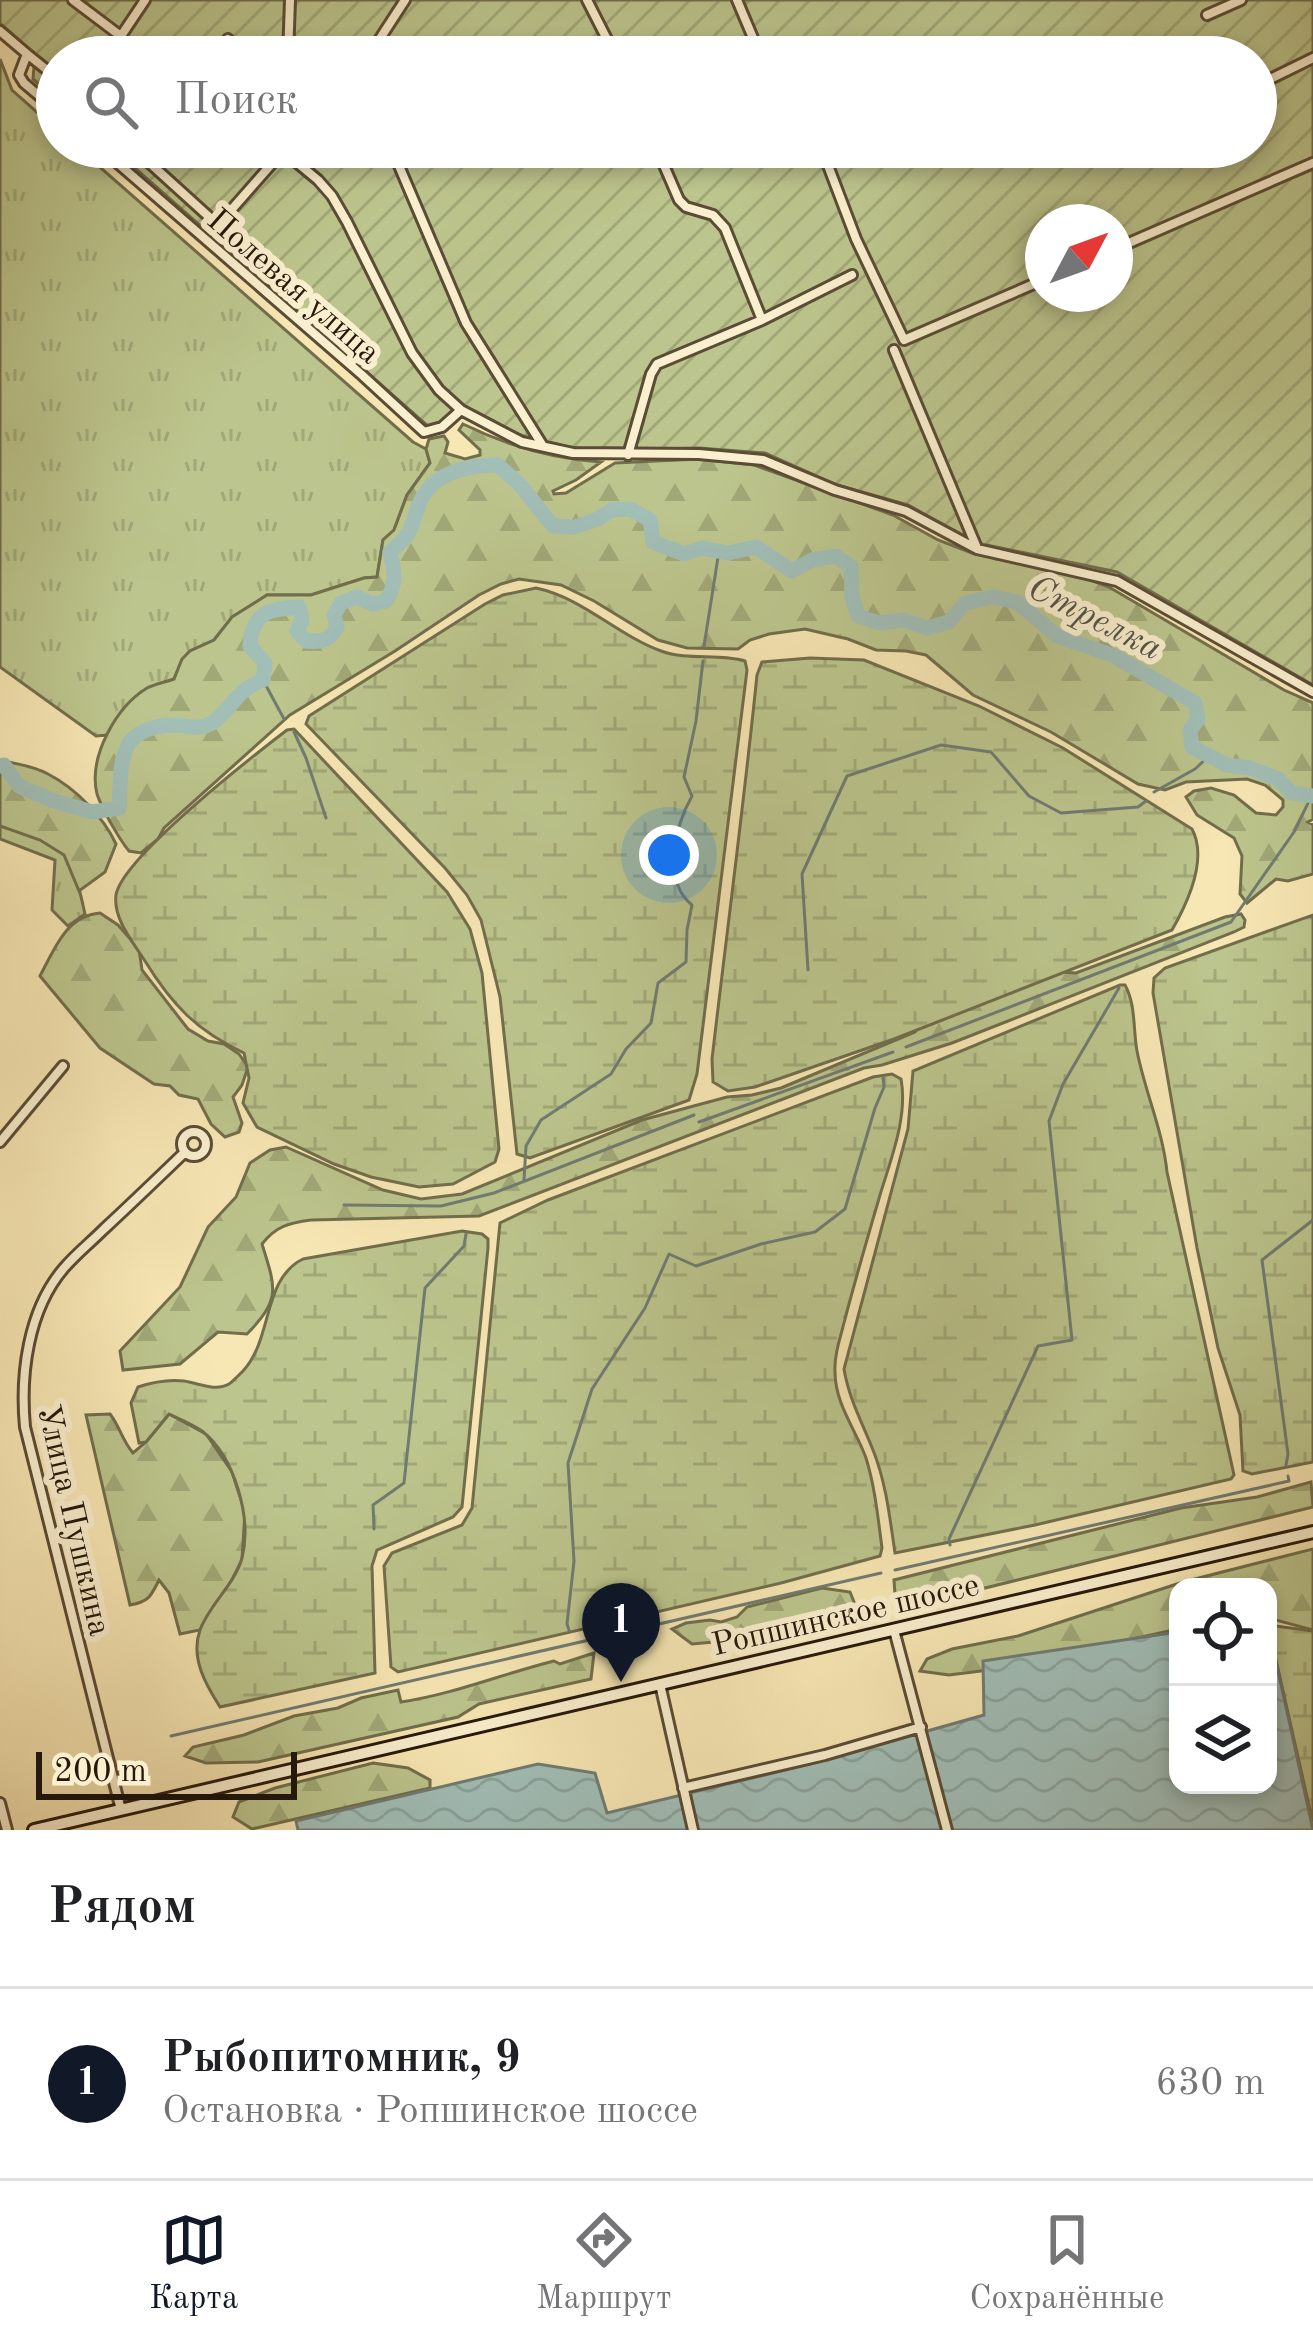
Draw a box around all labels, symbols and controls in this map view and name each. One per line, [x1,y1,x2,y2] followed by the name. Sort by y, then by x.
[36,36,1277,168] search box
[78,69,144,135] icon: search
[174,79,298,124] text: Поиск
[200,204,385,371] street label: Полевая улица
[1025,204,1133,312] north arrow
[1021,570,1167,669] water label: Стрелка
[639,825,699,885] your location
[30,1402,115,1640] street label: Улица Пушкина
[709,1570,983,1663] street label: Ропшинское шоссе
[1169,1578,1277,1794] map controls
[1169,1578,1277,1686] button: locate
[582,1583,660,1682] pin: 1
[1169,1686,1277,1794] button: layers
[36,1746,297,1799] scale bar
[54,1756,147,1789] text: 200 m
[48,1883,196,1934] text: Рядом
[162,2037,521,2082] text: Рыбопитомник, 9
[76,2064,98,2103] text: 1
[1155,2064,1265,2103] text: 630 m
[162,2092,698,2131] text: Остановка · Ропшинское шоссе
[149,2207,238,2320] tab: Карта
[536,2207,672,2320] tab: Маршрут
[969,2207,1164,2320] tab: Сохранённые

